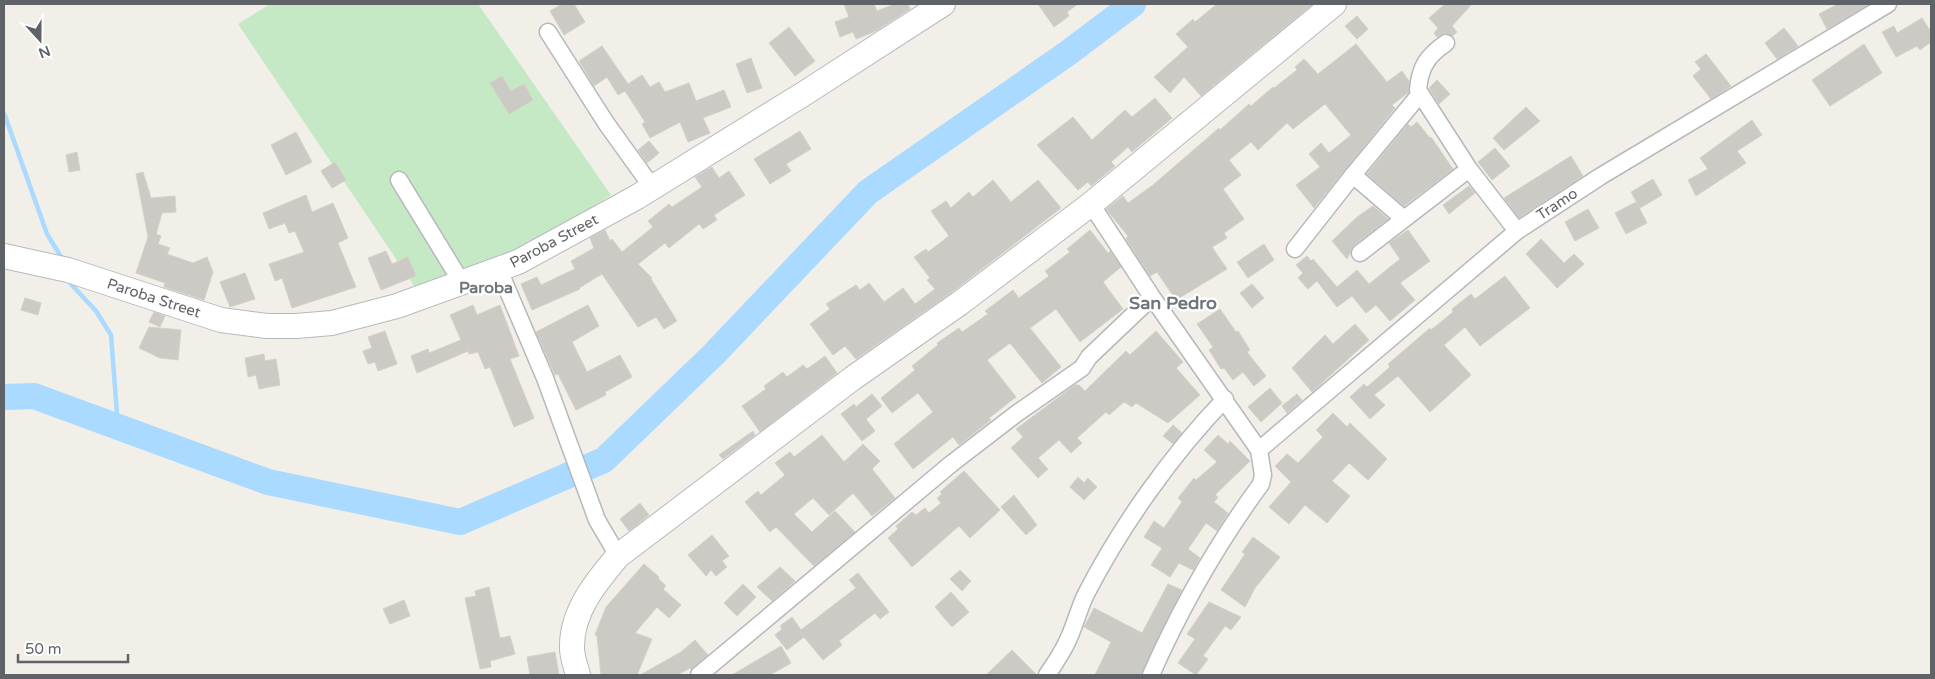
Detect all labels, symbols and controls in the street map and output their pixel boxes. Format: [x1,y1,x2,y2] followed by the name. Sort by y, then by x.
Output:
[15,15,65,65] north arrow
[36,42,53,62] text: N
[1533,184,1581,224] street label: Tramo
[507,210,601,272] street label: Paroba Street
[105,274,203,322] street label: Paroba Street
[459,278,513,298] district label: Paroba
[1129,292,1217,314] district label: San Pedro
[18,632,128,664] scale bar
[25,640,62,658] text: 50 m

